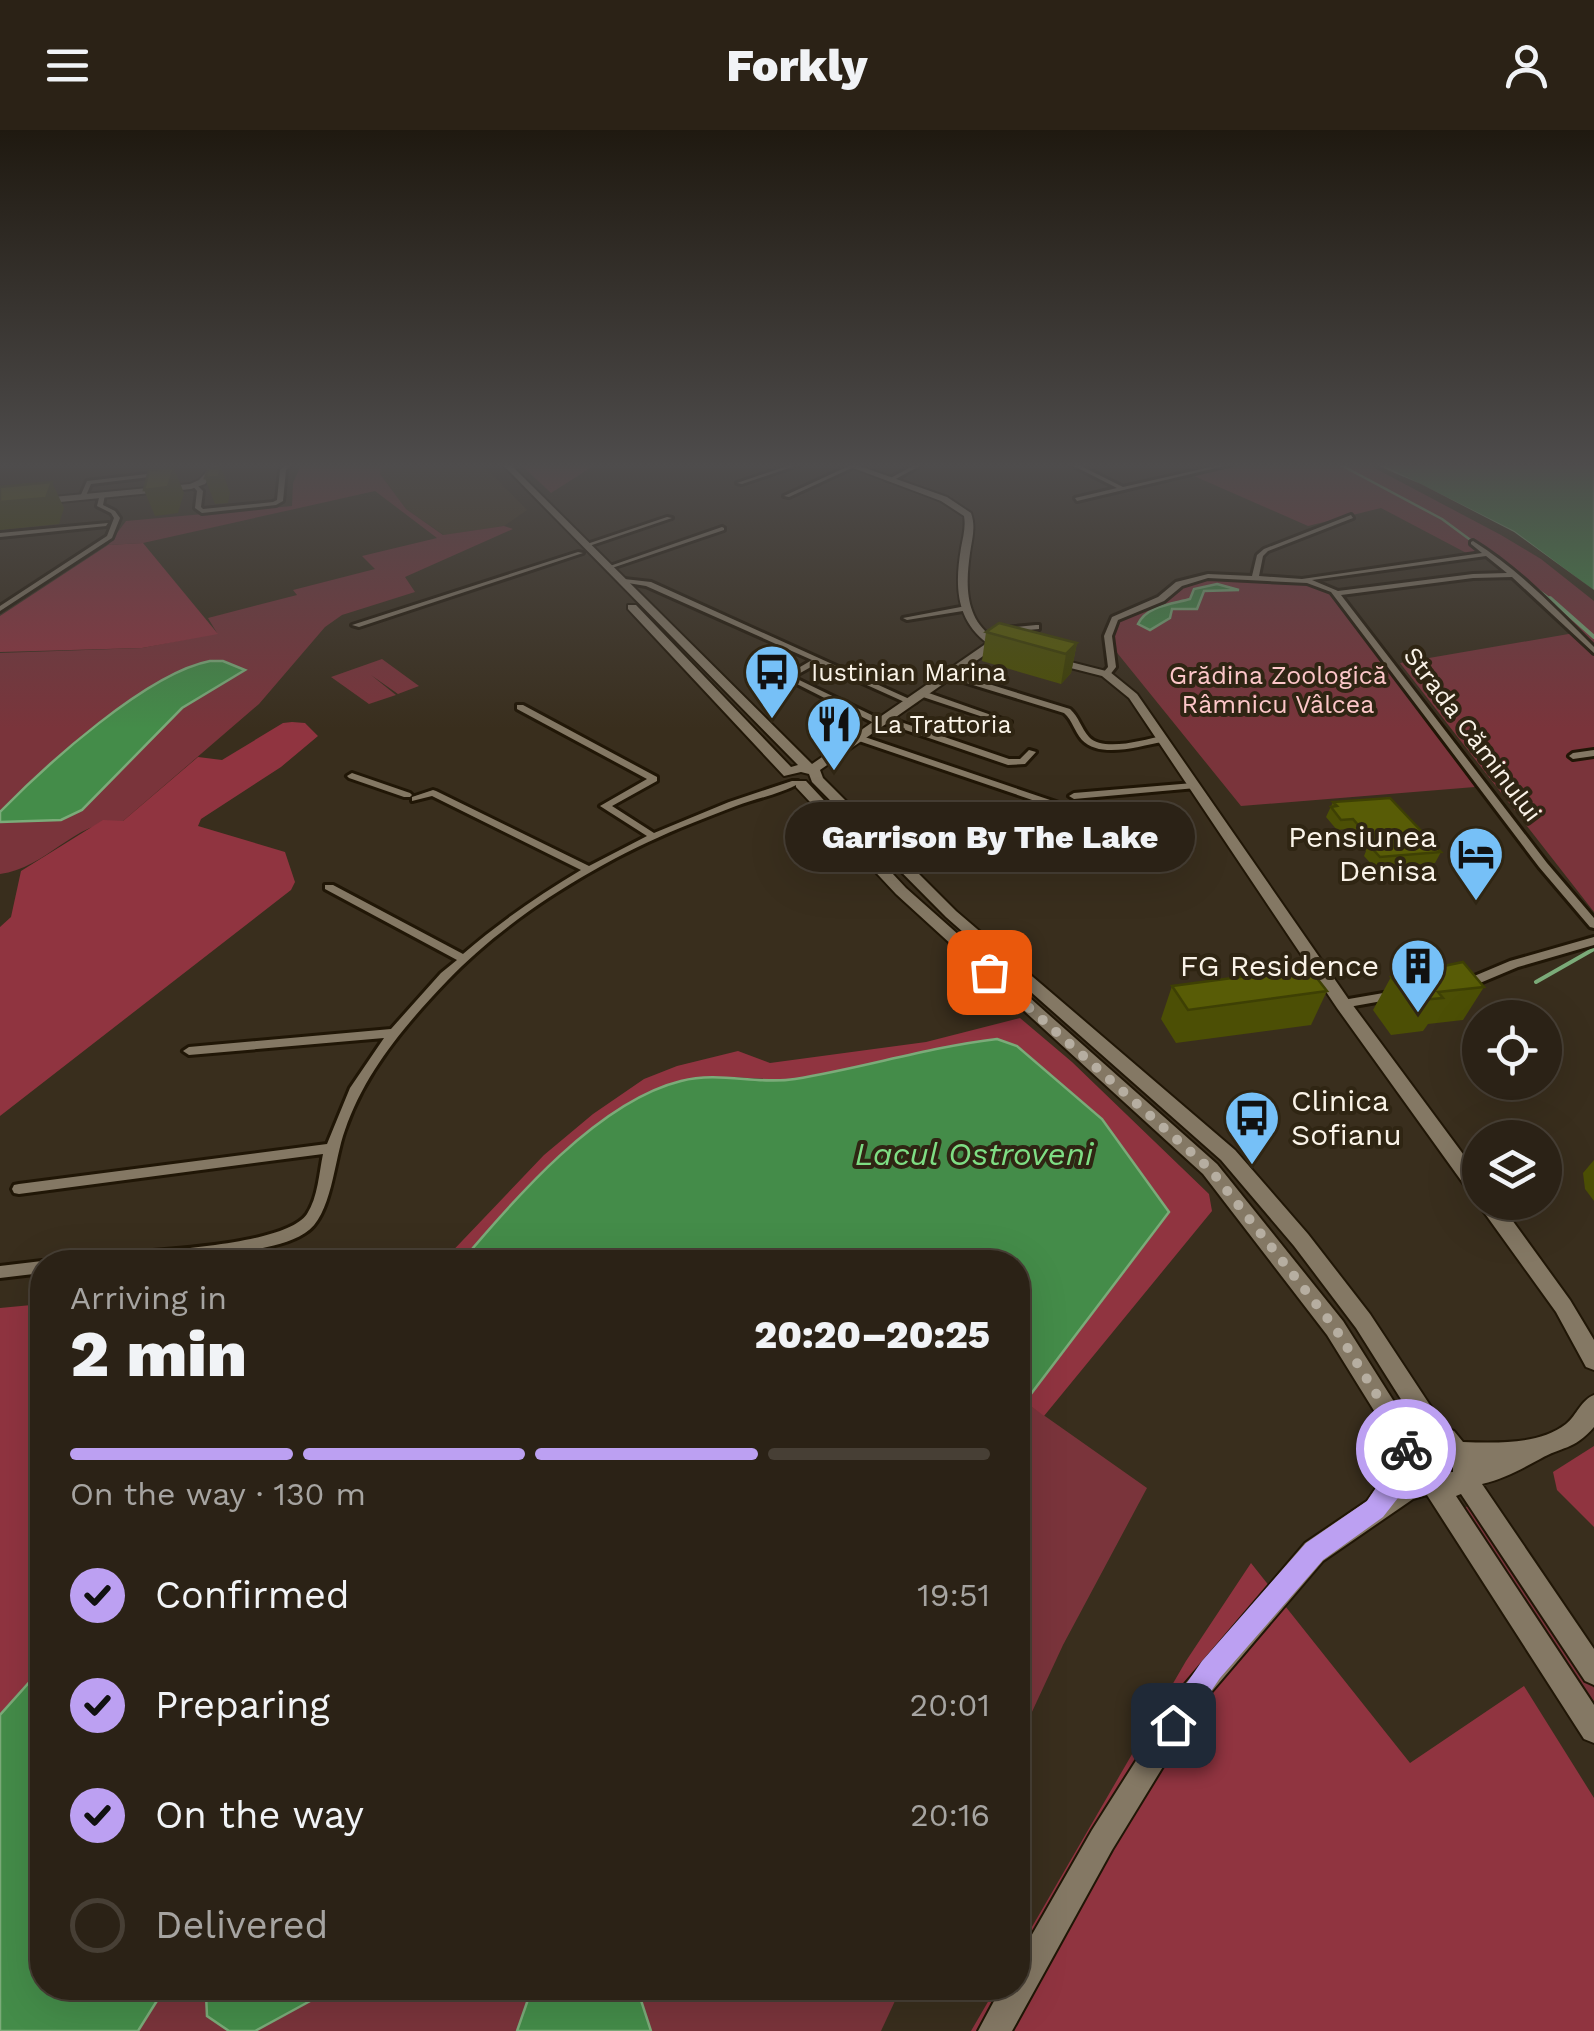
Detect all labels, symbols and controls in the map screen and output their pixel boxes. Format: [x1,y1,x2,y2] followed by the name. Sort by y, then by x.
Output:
[40,38,95,93] icon: menu
[1499,38,1554,93] icon: person
[726,39,868,92] text: Forkly
[1398,641,1548,827] street label: Strada Căminului
[742,642,802,721] bus stop icon: Iustinian Marina
[811,658,1006,687] place label: Iustinian Marina
[1169,661,1387,719] park label: Grădina Zoologică Râmnicu Vâlcea
[804,694,864,773] restaurant icon: La Trattoria
[873,710,1012,739] place label: La Trattoria
[784,802,1194,872] callout: Garrison By The Lake
[822,818,1158,856] text: Garrison By The Lake
[1288,819,1437,888] place label: Pensiunea Denisa
[1446,824,1506,903] hotel icon: Pensiunea Denisa
[947,930,1032,1015] pin
[1388,936,1448,1015] building icon: FG Residence
[962,945,1017,1000] icon: bag
[1180,948,1379,983] place label: FG Residence
[1462,1000,1562,1220] map controls
[1462,1000,1562,1100] button: locate
[1291,1083,1402,1152] place label: Clinica Sofianu
[1222,1088,1282,1167] bus stop icon: Clinica Sofianu
[1462,1120,1562,1220] button: layers
[855,1135,1094,1173] water label: Lacul Ostroveni
[70,1279,227,1317] text: Arriving in
[754,1313,990,1357] text: 20:20–20:25
[70,1316,247,1392] text: 2 min
[1356,1399,1456,1499] courier
[1379,1422,1434,1477] icon: bike
[70,1475,366,1513] text: On the way · 130 m
[70,1568,125,1623] icon: check
[155,1573,350,1617] text: Confirmed
[917,1576,990,1614] text: 19:51
[70,1678,125,1733] icon: check
[155,1683,330,1727] text: Preparing
[1131,1683,1216,1768] pin
[910,1686,990,1724] text: 20:01
[1146,1698,1201,1753] icon: home
[70,1788,125,1843] icon: check
[155,1793,364,1837] text: On the way
[910,1796,990,1834] text: 20:16
[155,1903,328,1947] text: Delivered

